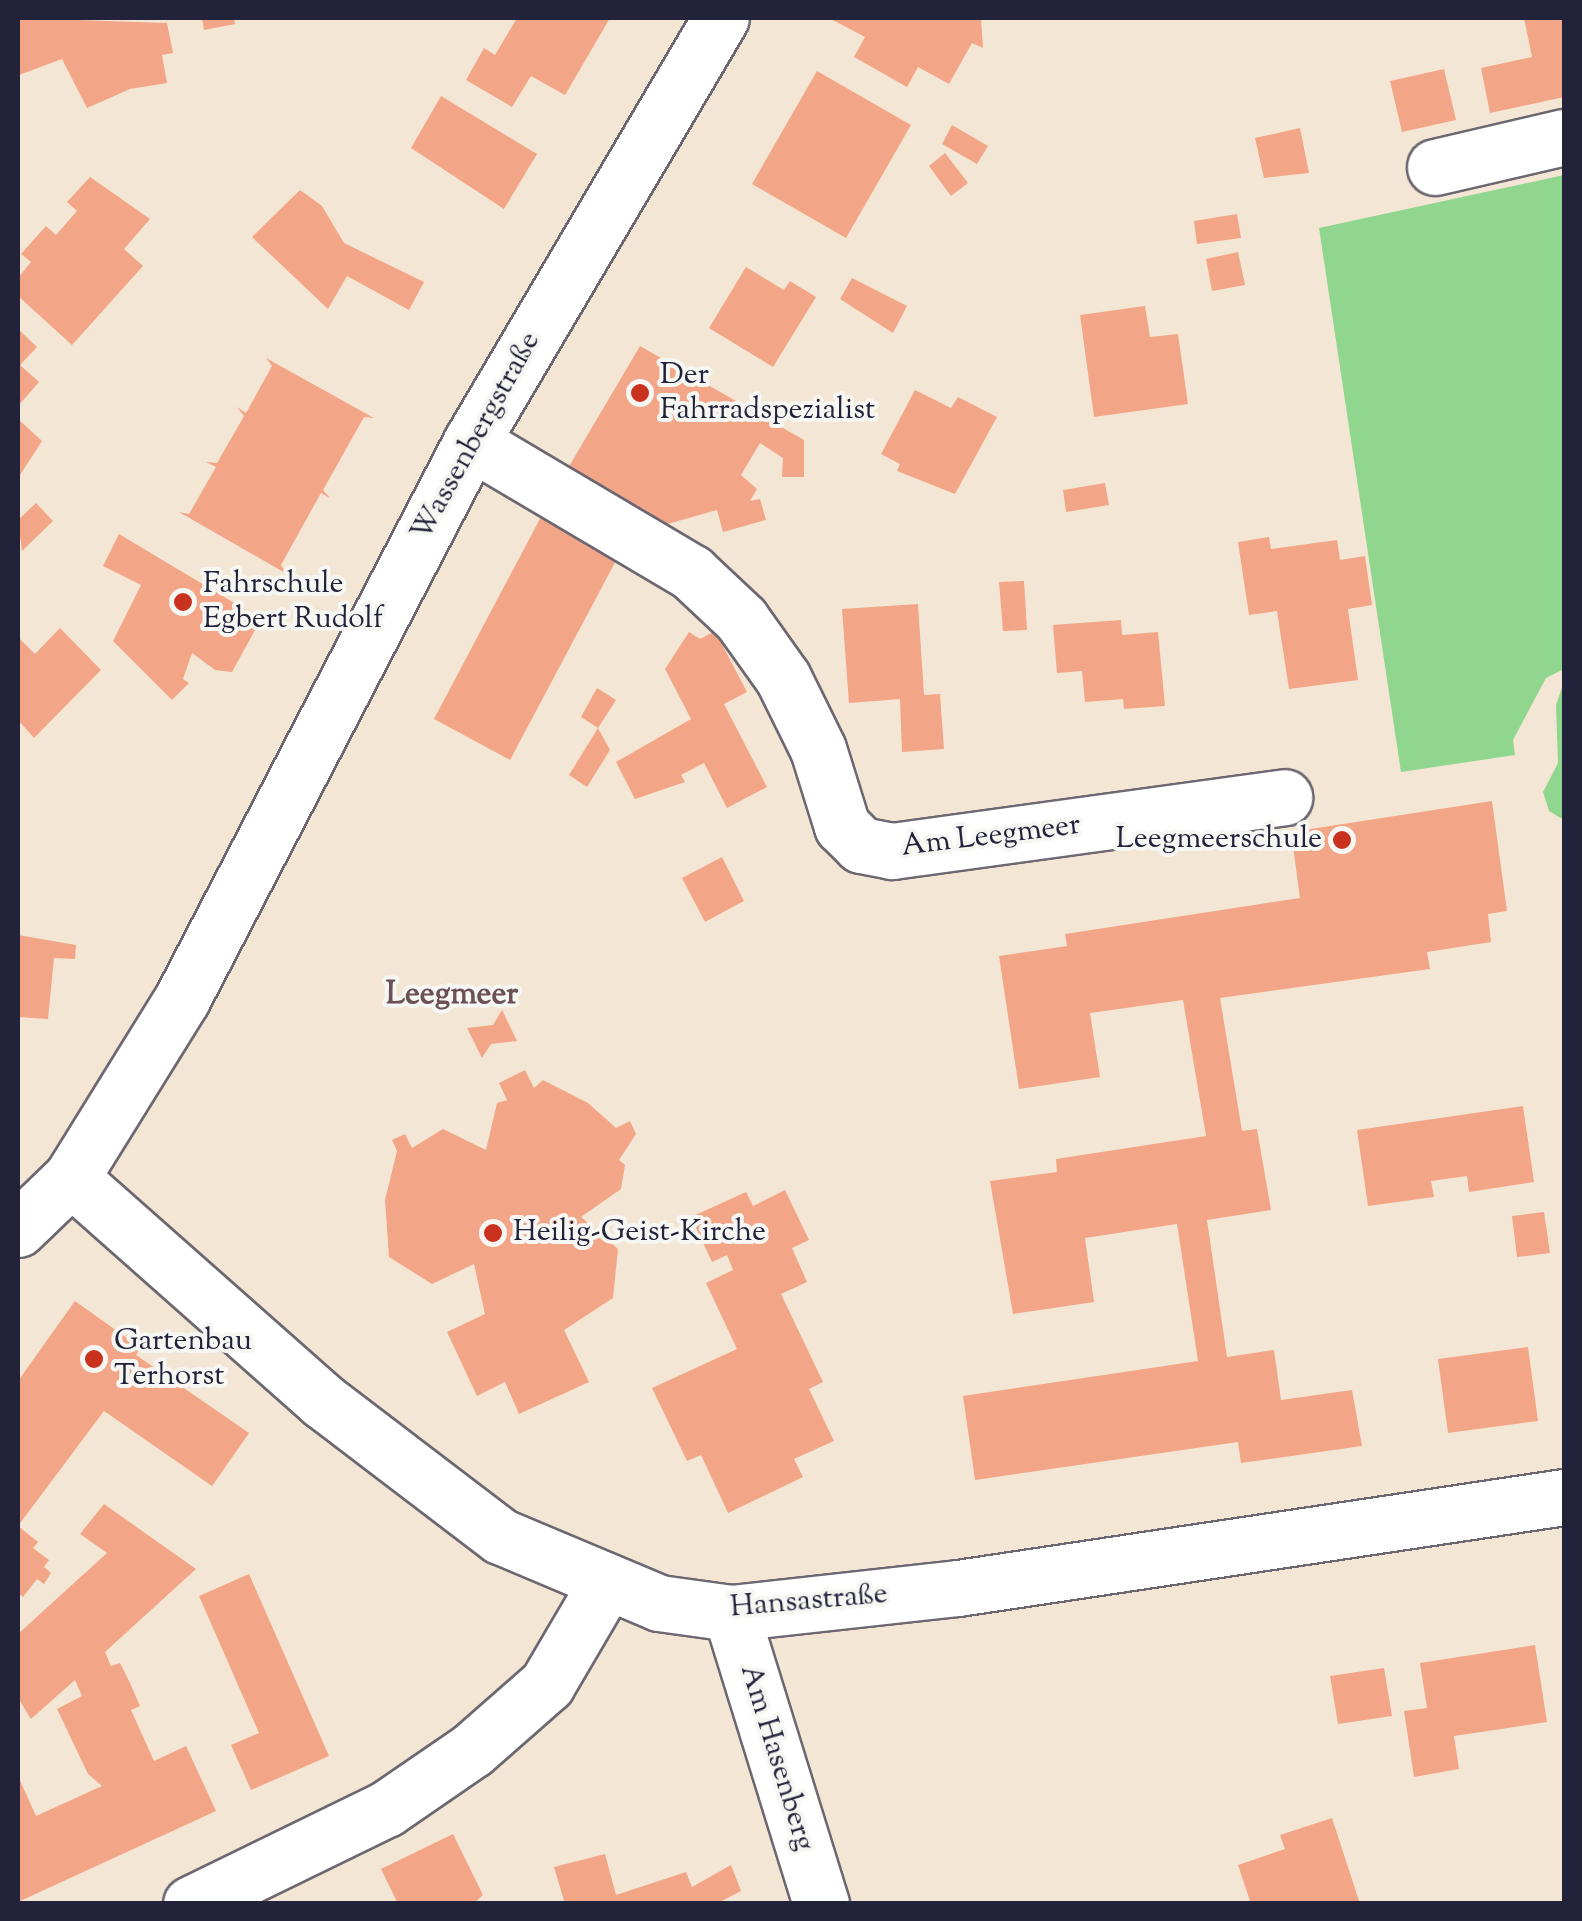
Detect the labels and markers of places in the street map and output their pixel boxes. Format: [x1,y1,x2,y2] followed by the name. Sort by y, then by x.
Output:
[660,358,875,428] place label: Der Fahrradspezialist
[629,382,651,404] marker: Der Fahrradspezialist
[203,567,383,638] place label: Fahrschule Egbert Rudolf
[172,591,194,613] marker: Fahrschule Egbert Rudolf
[1116,822,1322,858] place label: Leegmeerschule
[1331,829,1353,851] marker: Leegmeerschule
[513,1215,766,1251] place label: Heilig-Geist-Kirche
[482,1222,504,1244] marker: Heilig-Geist-Kirche
[114,1324,252,1394] place label: Gartenbau Terhorst
[83,1348,105,1370] marker: Gartenbau Terhorst

